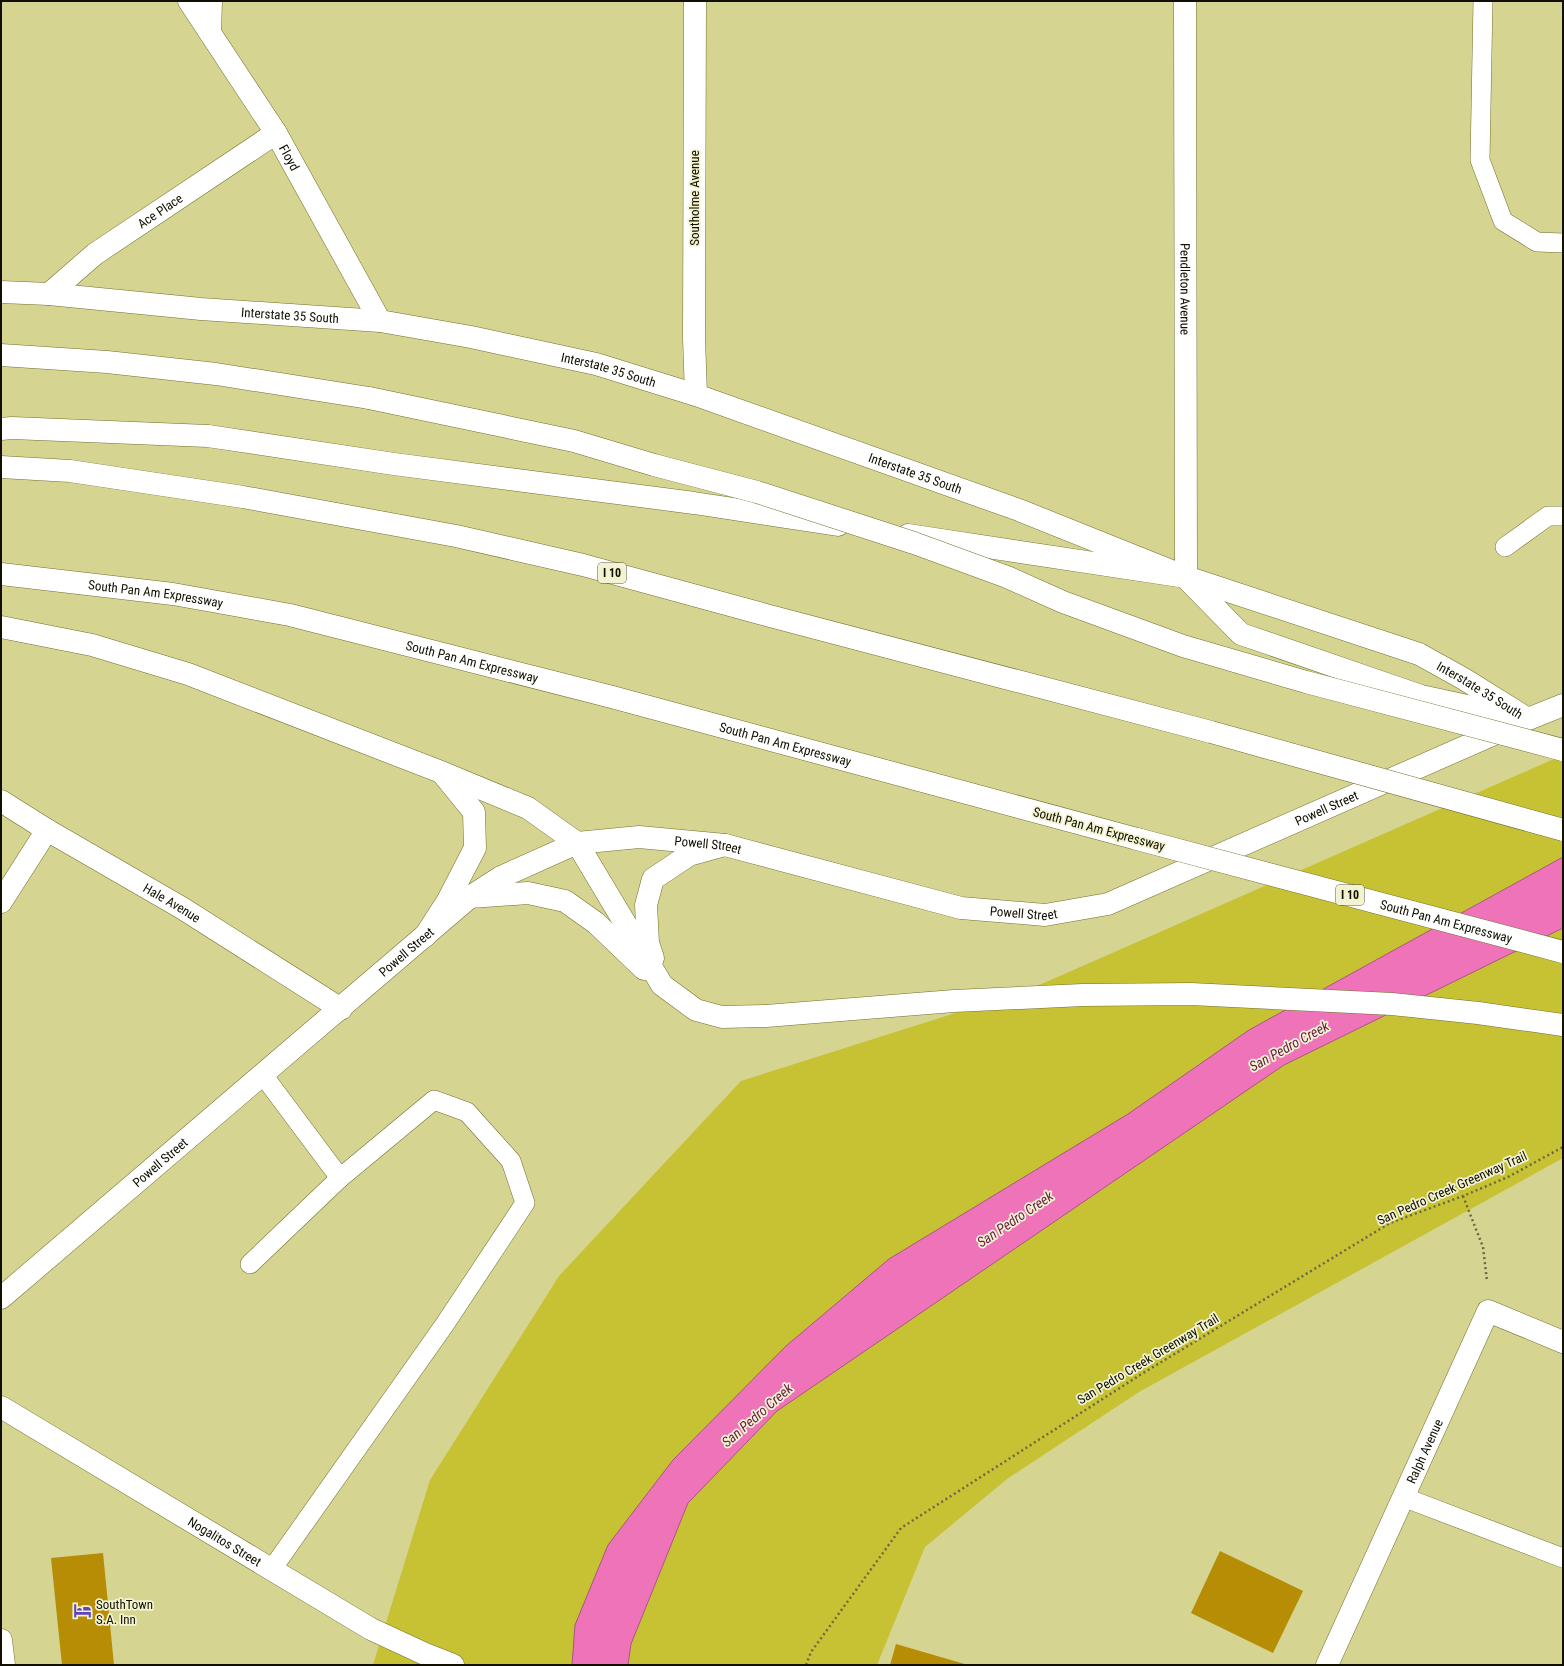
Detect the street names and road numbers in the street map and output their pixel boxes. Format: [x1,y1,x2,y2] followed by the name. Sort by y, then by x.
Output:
[276,142,303,173] street label: Floyd
[687,150,702,246] street label: Southolme Avenue
[134,190,185,231] street label: Ace Place
[1178,243,1193,335] street label: Pendleton Avenue
[241,304,339,326] street label: Interstate 35 South
[560,349,658,390] street label: Interstate 35 South
[867,450,964,497] street label: Interstate 35 South
[598,563,626,583] road number: I 10
[88,577,225,610] street label: South Pan Am Expressway
[404,637,541,686] street label: South Pan Am Expressway
[1434,658,1526,721] street label: Interstate 35 South
[718,719,854,769] street label: South Pan Am Expressway
[1292,787,1360,828] street label: Powell Street
[1031,804,1167,854] street label: South Pan Am Expressway
[674,833,743,857] street label: Powell Street
[141,880,203,925] street label: Hale Avenue
[1336,885,1364,905] road number: I 10
[1379,896,1515,946] street label: South Pan Am Expressway
[989,903,1059,923] street label: Powell Street
[376,924,437,979] street label: Powell Street
[129,1134,191,1190] street label: Powell Street
[1375,1148,1529,1228] street label: San Pedro Creek Greenway Trail
[1075,1311,1221,1407] street label: San Pedro Creek Greenway Trail
[1403,1416,1445,1486] street label: Ralph Avenue
[185,1514,264,1569] street label: Nogalitos Street

